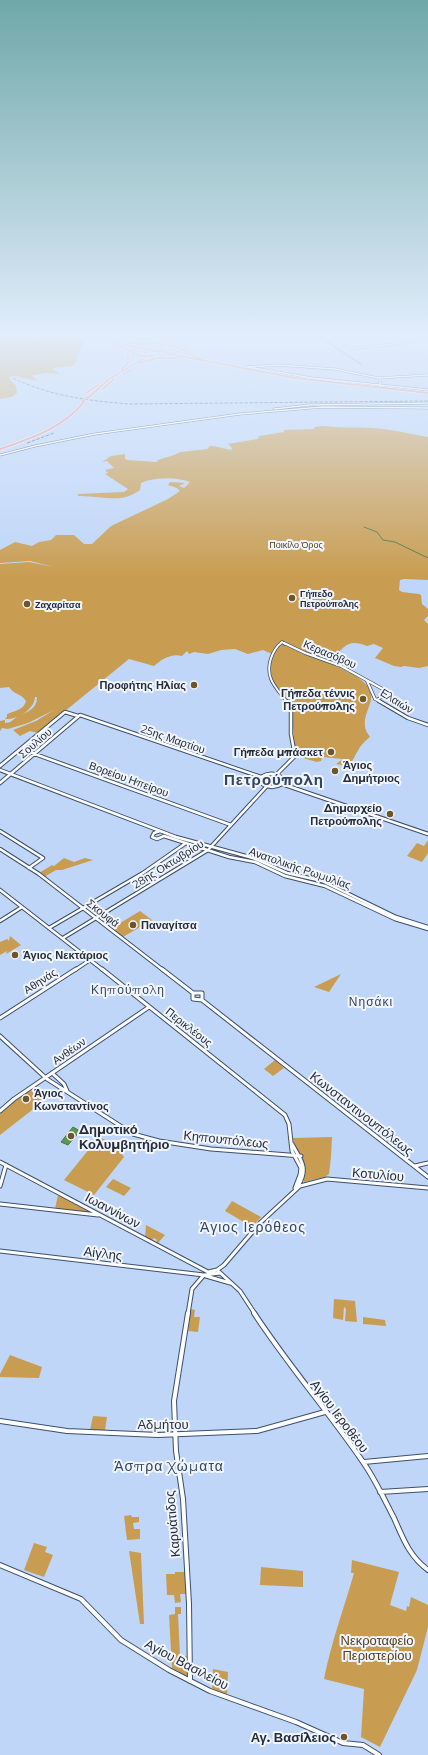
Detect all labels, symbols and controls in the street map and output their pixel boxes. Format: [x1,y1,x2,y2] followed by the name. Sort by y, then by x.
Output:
[269,539,323,550] park label: Ποικίλο Όρος
[300,588,359,609] place label: Γήπεδο Πετρούπολης
[287,593,297,603] marker: Γήπεδο Πετρούπολης
[22,599,32,609] marker: Ζαχαρίτσα
[35,599,81,610] place label: Ζαχαρίτσα
[301,637,359,671] street label: Κερασόβου
[99,678,186,692] place label: Προφήτης Ηλίας
[189,680,199,690] marker: Προφήτης Ηλίας
[378,685,416,717] street label: Ελαιών
[281,686,355,713] place label: Γήπεδα τέννις Πετρούπολης
[358,694,368,704] marker: Γήπεδα τέννις Πετρούπολης
[139,721,207,757] street label: 25ης Μαρτίου
[16,725,54,761] street label: Σουλίου
[234,745,323,759] place label: Γήπεδα μπάσκετ
[326,747,336,757] marker: Γήπεδα μπάσκετ
[87,758,171,800] street label: Βορείου Ηπείρου
[342,758,400,785] place label: Άγιος Δημήτριος
[330,766,340,776] marker: Άγιος Δημήτριος
[224,770,324,789] district label: Πετρούπολη
[310,801,382,828] place label: Δημαρχείο Πετρούπολης
[385,809,395,819] marker: Δημαρχείο Πετρούπολης
[130,836,206,892] street label: 28ης Οκτωβρίου
[247,844,353,892] street label: Ανατολικής Ρωμυλίας
[84,896,123,931] street label: Σκουφά
[141,918,197,932] place label: Παναγίτσα
[128,920,138,930] marker: Παναγίτσα
[23,948,109,962] place label: Άγιος Νεκτάριος
[10,950,20,960] marker: Άγιος Νεκτάριος
[21,965,59,997] street label: Αθηνάς
[91,982,165,997] district label: Κηπούπολη
[349,994,393,1009] district label: Νησάκι
[163,1004,215,1050] street label: Περικλέους
[50,1034,89,1068] street label: Ανθέων
[307,1068,417,1158] street label: Κωνσταντινουπόλεως
[34,1086,109,1113] place label: Άγιος Κωνσταντίνος
[21,1094,31,1104] marker: Άγιος Κωνσταντίνος
[78,1121,170,1152] place label: Δημοτικό Κολυμβητήριο
[183,1127,269,1151] street label: Κηπουπόλεως
[66,1131,76,1141] marker: Δημοτικό Κολυμβητήριο
[351,1164,405,1184] street label: Κοτυλίου
[83,1189,143,1231] street label: Ιωαννίνων
[200,1218,306,1236] district label: Άγιος Ιερόθεος
[83,1243,123,1263] street label: Αίγλης
[307,1376,373,1456] street label: Αγίου Ιεροθέου
[137,1416,189,1432] street label: Αδμήτου
[114,1457,224,1475] district label: Άσπρα Χώματα
[161,1490,183,1558] street label: Καρυάτιδος
[341,1632,413,1663] park label: Νεκροταφείο Περιστερίου
[142,1635,232,1693] street label: Αγίου Βασιλείου
[251,1729,336,1745] place label: Αγ. Βασίλειος
[339,1732,349,1742] marker: Αγ. Βασίλειος

